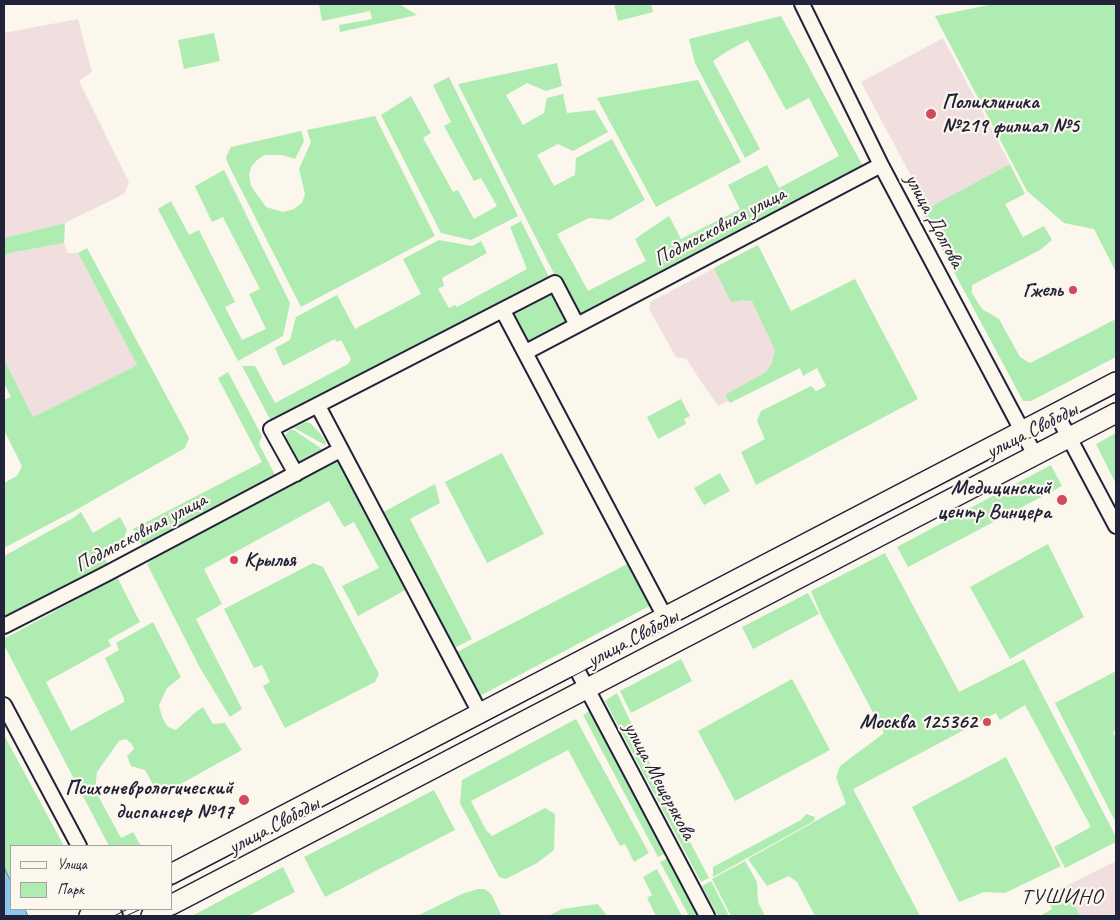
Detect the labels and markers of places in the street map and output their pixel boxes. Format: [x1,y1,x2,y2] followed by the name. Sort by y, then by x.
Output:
[942,89,1079,139] place label: Поликлиника №219 филиал №5
[924,107,938,121] marker: Поликлиника №219 филиал №5
[1023,277,1063,303] place label: Гжель
[1067,284,1079,296] marker: Гжель
[938,475,1051,525] place label: Медицинский центр Винцера
[1055,493,1069,507] marker: Медицинский центр Винцера
[244,547,296,573] place label: Крылья
[228,554,240,566] marker: Крылья
[860,709,977,735] place label: Москва 125362
[981,716,993,728] marker: Москва 125362
[65,775,233,825] place label: Психоневрологический диспансер №17
[237,793,251,807] marker: Психоневрологический диспансер №17

